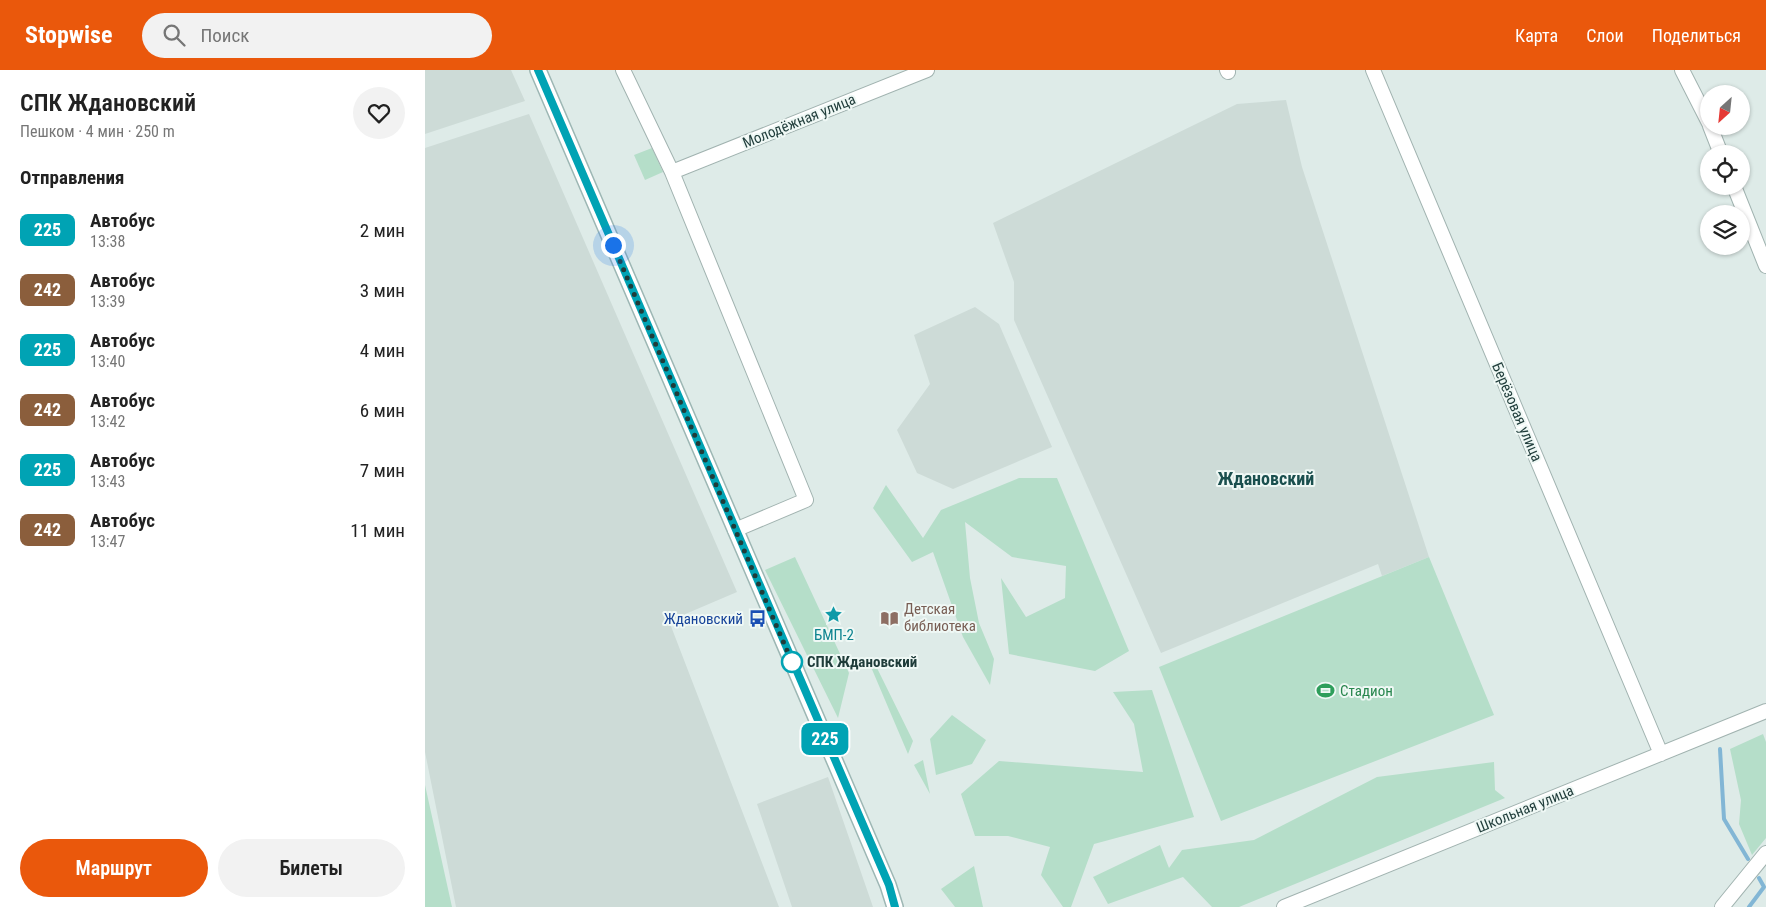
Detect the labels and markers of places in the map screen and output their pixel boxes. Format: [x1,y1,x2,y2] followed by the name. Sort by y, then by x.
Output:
[904,600,976,635] place label: Детская библиотека
[824,604,844,624] place icon: БМП-2
[880,608,900,628] library icon: Детская библиотека
[747,609,767,629] bus stop icon: Ждановский
[664,610,743,628] place label: Ждановский
[814,626,854,644] place label: БМП-2
[781,651,803,673] marker: СПК Ждановский
[807,653,917,671] place label: СПК Ждановский
[1316,681,1336,701] sports icon: Стадион
[1340,682,1393,700] place label: Стадион

